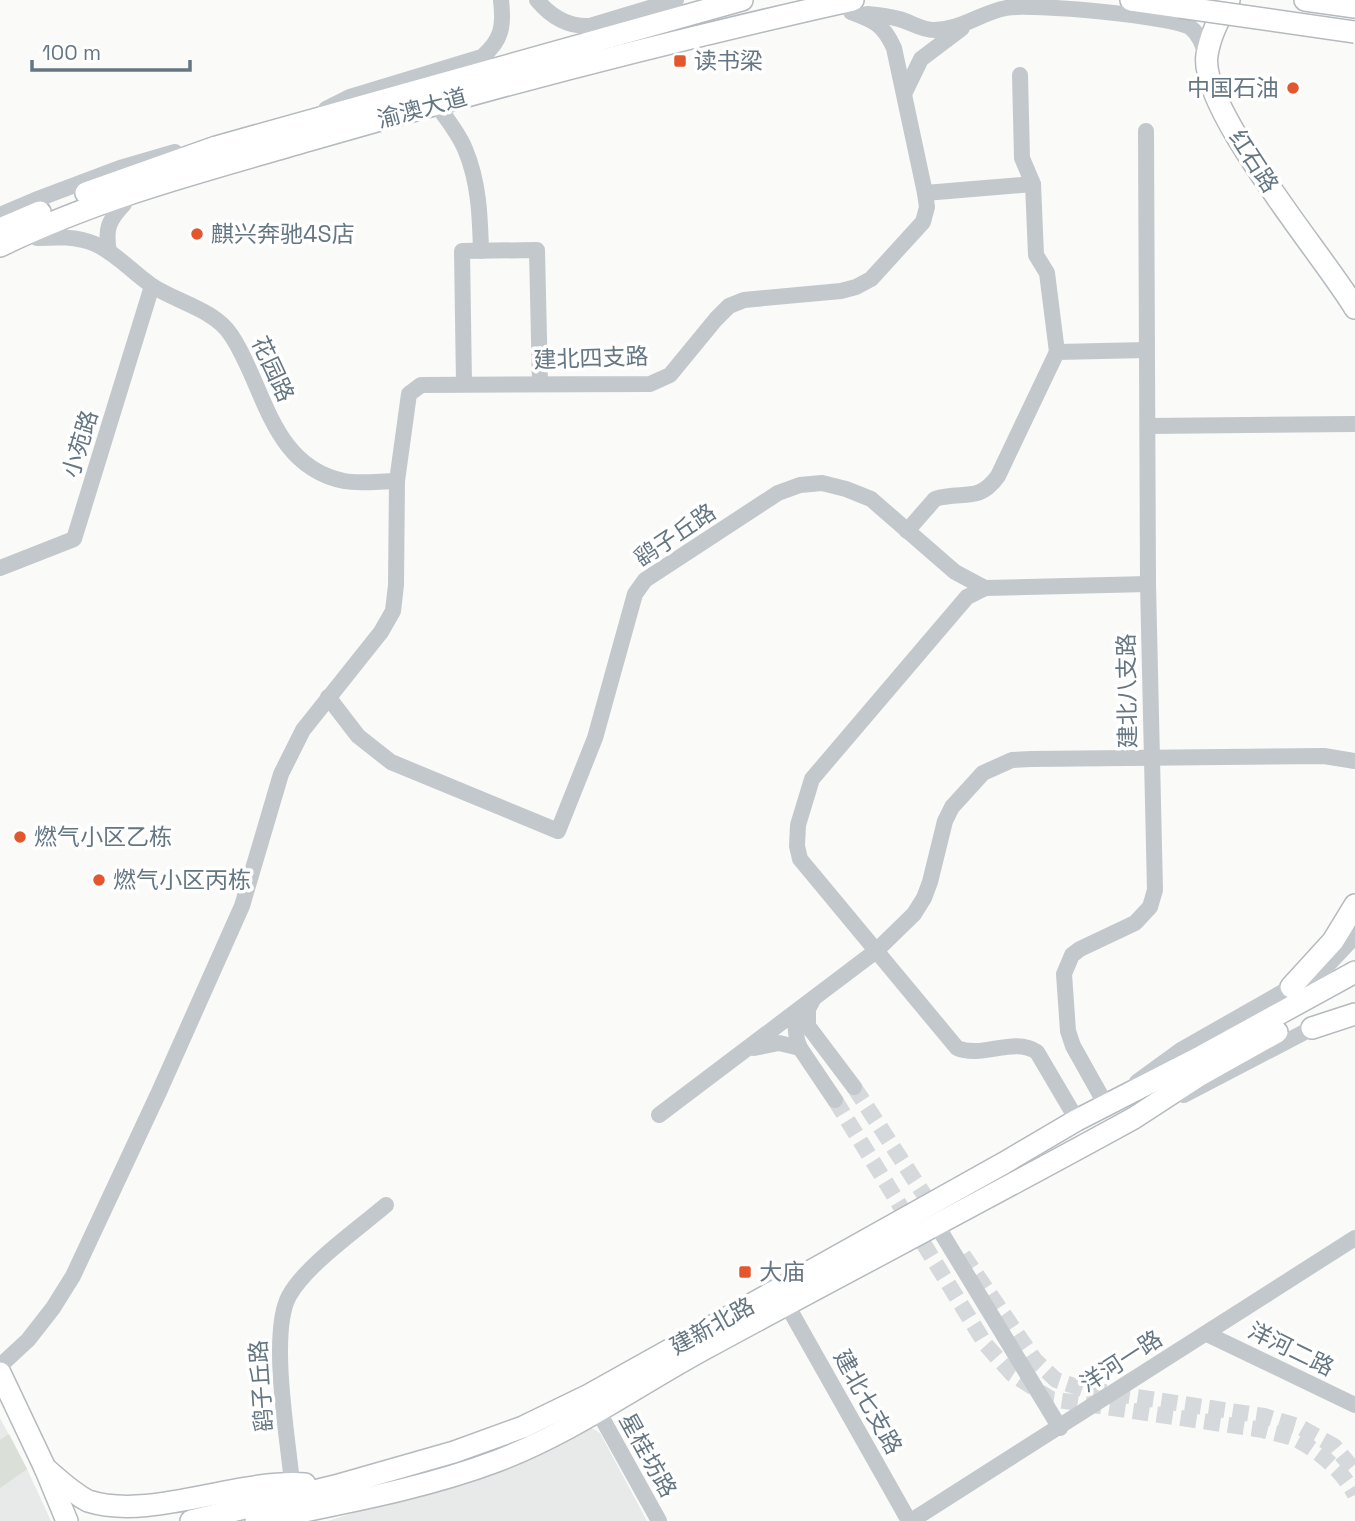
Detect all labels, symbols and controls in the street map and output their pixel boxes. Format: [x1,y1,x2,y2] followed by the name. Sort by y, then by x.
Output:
[32,28,189,72] scale bar
[42,39,101,66] text: 100 m
[694,46,763,76] place label: 读书梁
[672,53,688,69] marker: 读书梁
[1187,73,1279,103] place label: 中国石油
[1285,80,1301,96] marker: 中国石油
[374,82,470,134] street label: 渝澳大道
[1223,124,1285,198] street label: 红石路
[211,219,354,249] place label: 麒兴奔驰4S店
[189,226,205,242] marker: 麒兴奔驰4S店
[245,331,301,407] street label: 花园路
[533,341,649,375] street label: 建北四支路
[56,407,104,481] street label: 小苑路
[628,497,722,573] street label: 鹞子丘路
[1111,633,1143,749] street label: 建北八支路
[34,822,172,852] place label: 燃气小区乙栋
[12,829,28,845] marker: 燃气小区乙栋
[113,865,251,895] place label: 燃气小区丙栋
[91,872,107,888] marker: 燃气小区丙栋
[759,1257,805,1287] place label: 大庙
[737,1264,753,1280] marker: 大庙
[664,1291,760,1361] street label: 建新北路
[1243,1315,1339,1383] street label: 洋河二路
[1074,1323,1168,1399] street label: 洋河一路
[243,1339,279,1433] street label: 鹞子丘路
[827,1344,909,1460] street label: 建北七支路
[613,1407,683,1503] street label: 星桂坊路

